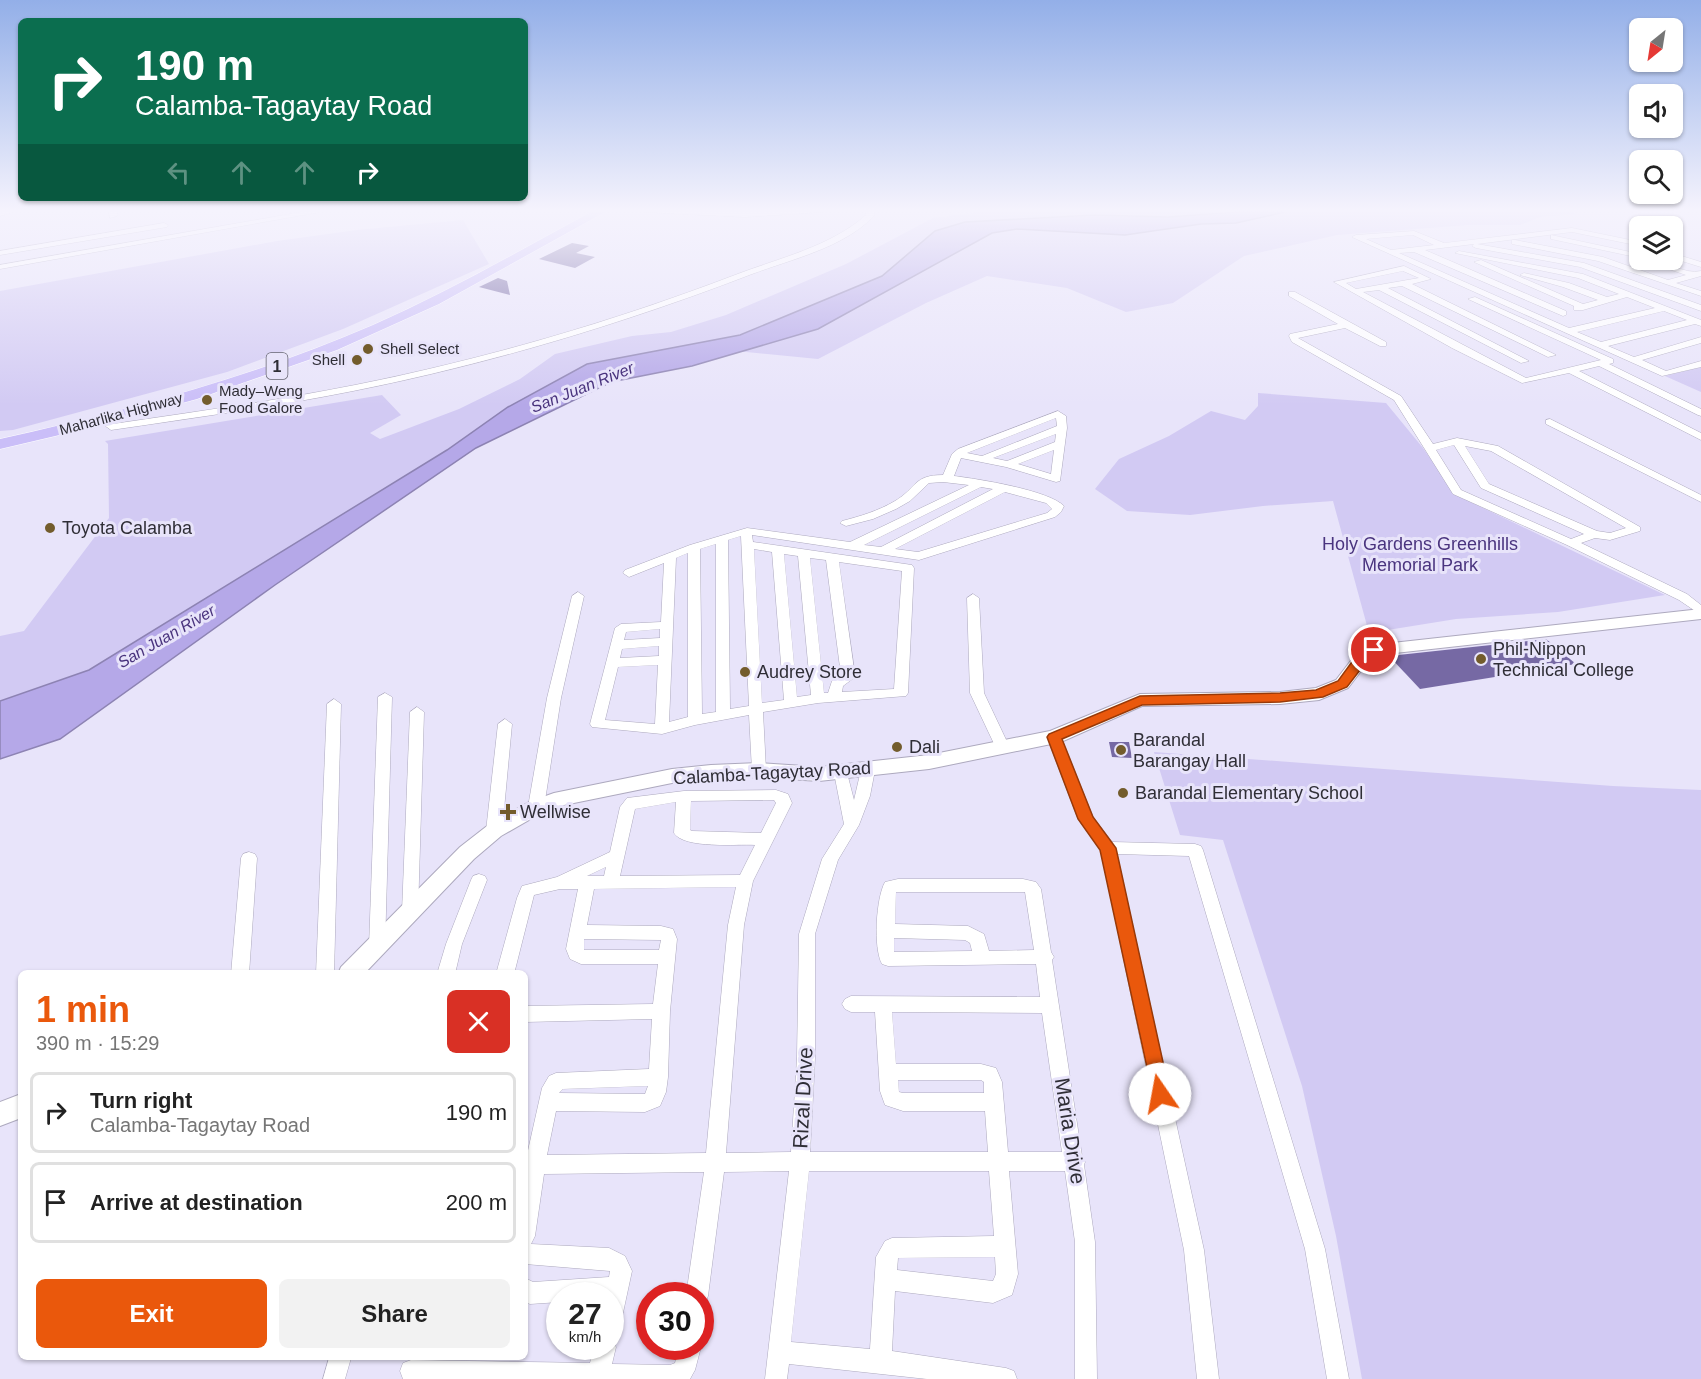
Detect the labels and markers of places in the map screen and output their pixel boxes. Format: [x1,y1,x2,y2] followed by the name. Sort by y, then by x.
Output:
[380,340,460,357] place label: Shell Select
[361,342,375,356] marker: Shell Select
[312,351,345,368] place label: Shell
[350,353,364,367] marker: Shell
[219,382,303,416] place label: Mady–Weng Food Galore
[200,393,214,407] marker: Mady–Weng Food Galore
[62,518,193,538] place label: Toyota Calamba
[43,521,57,535] marker: Toyota Calamba
[1348,624,1399,675] pin
[1493,639,1634,680] place label: Phil-Nippon Technical College
[1474,652,1488,666] marker: Phil-Nippon Technical College
[757,662,862,682] place label: Audrey Store
[738,665,752,679] marker: Audrey Store
[1133,730,1246,771] place label: Barandal Barangay Hall
[909,737,940,757] place label: Dali
[890,740,904,754] marker: Dali
[1114,743,1128,757] marker: Barandal Barangay Hall
[1135,783,1363,803] place label: Barandal Elementary School
[1116,786,1130,800] marker: Barandal Elementary School
[520,802,591,822] place label: Wellwise
[501,805,515,819] marker: Wellwise

